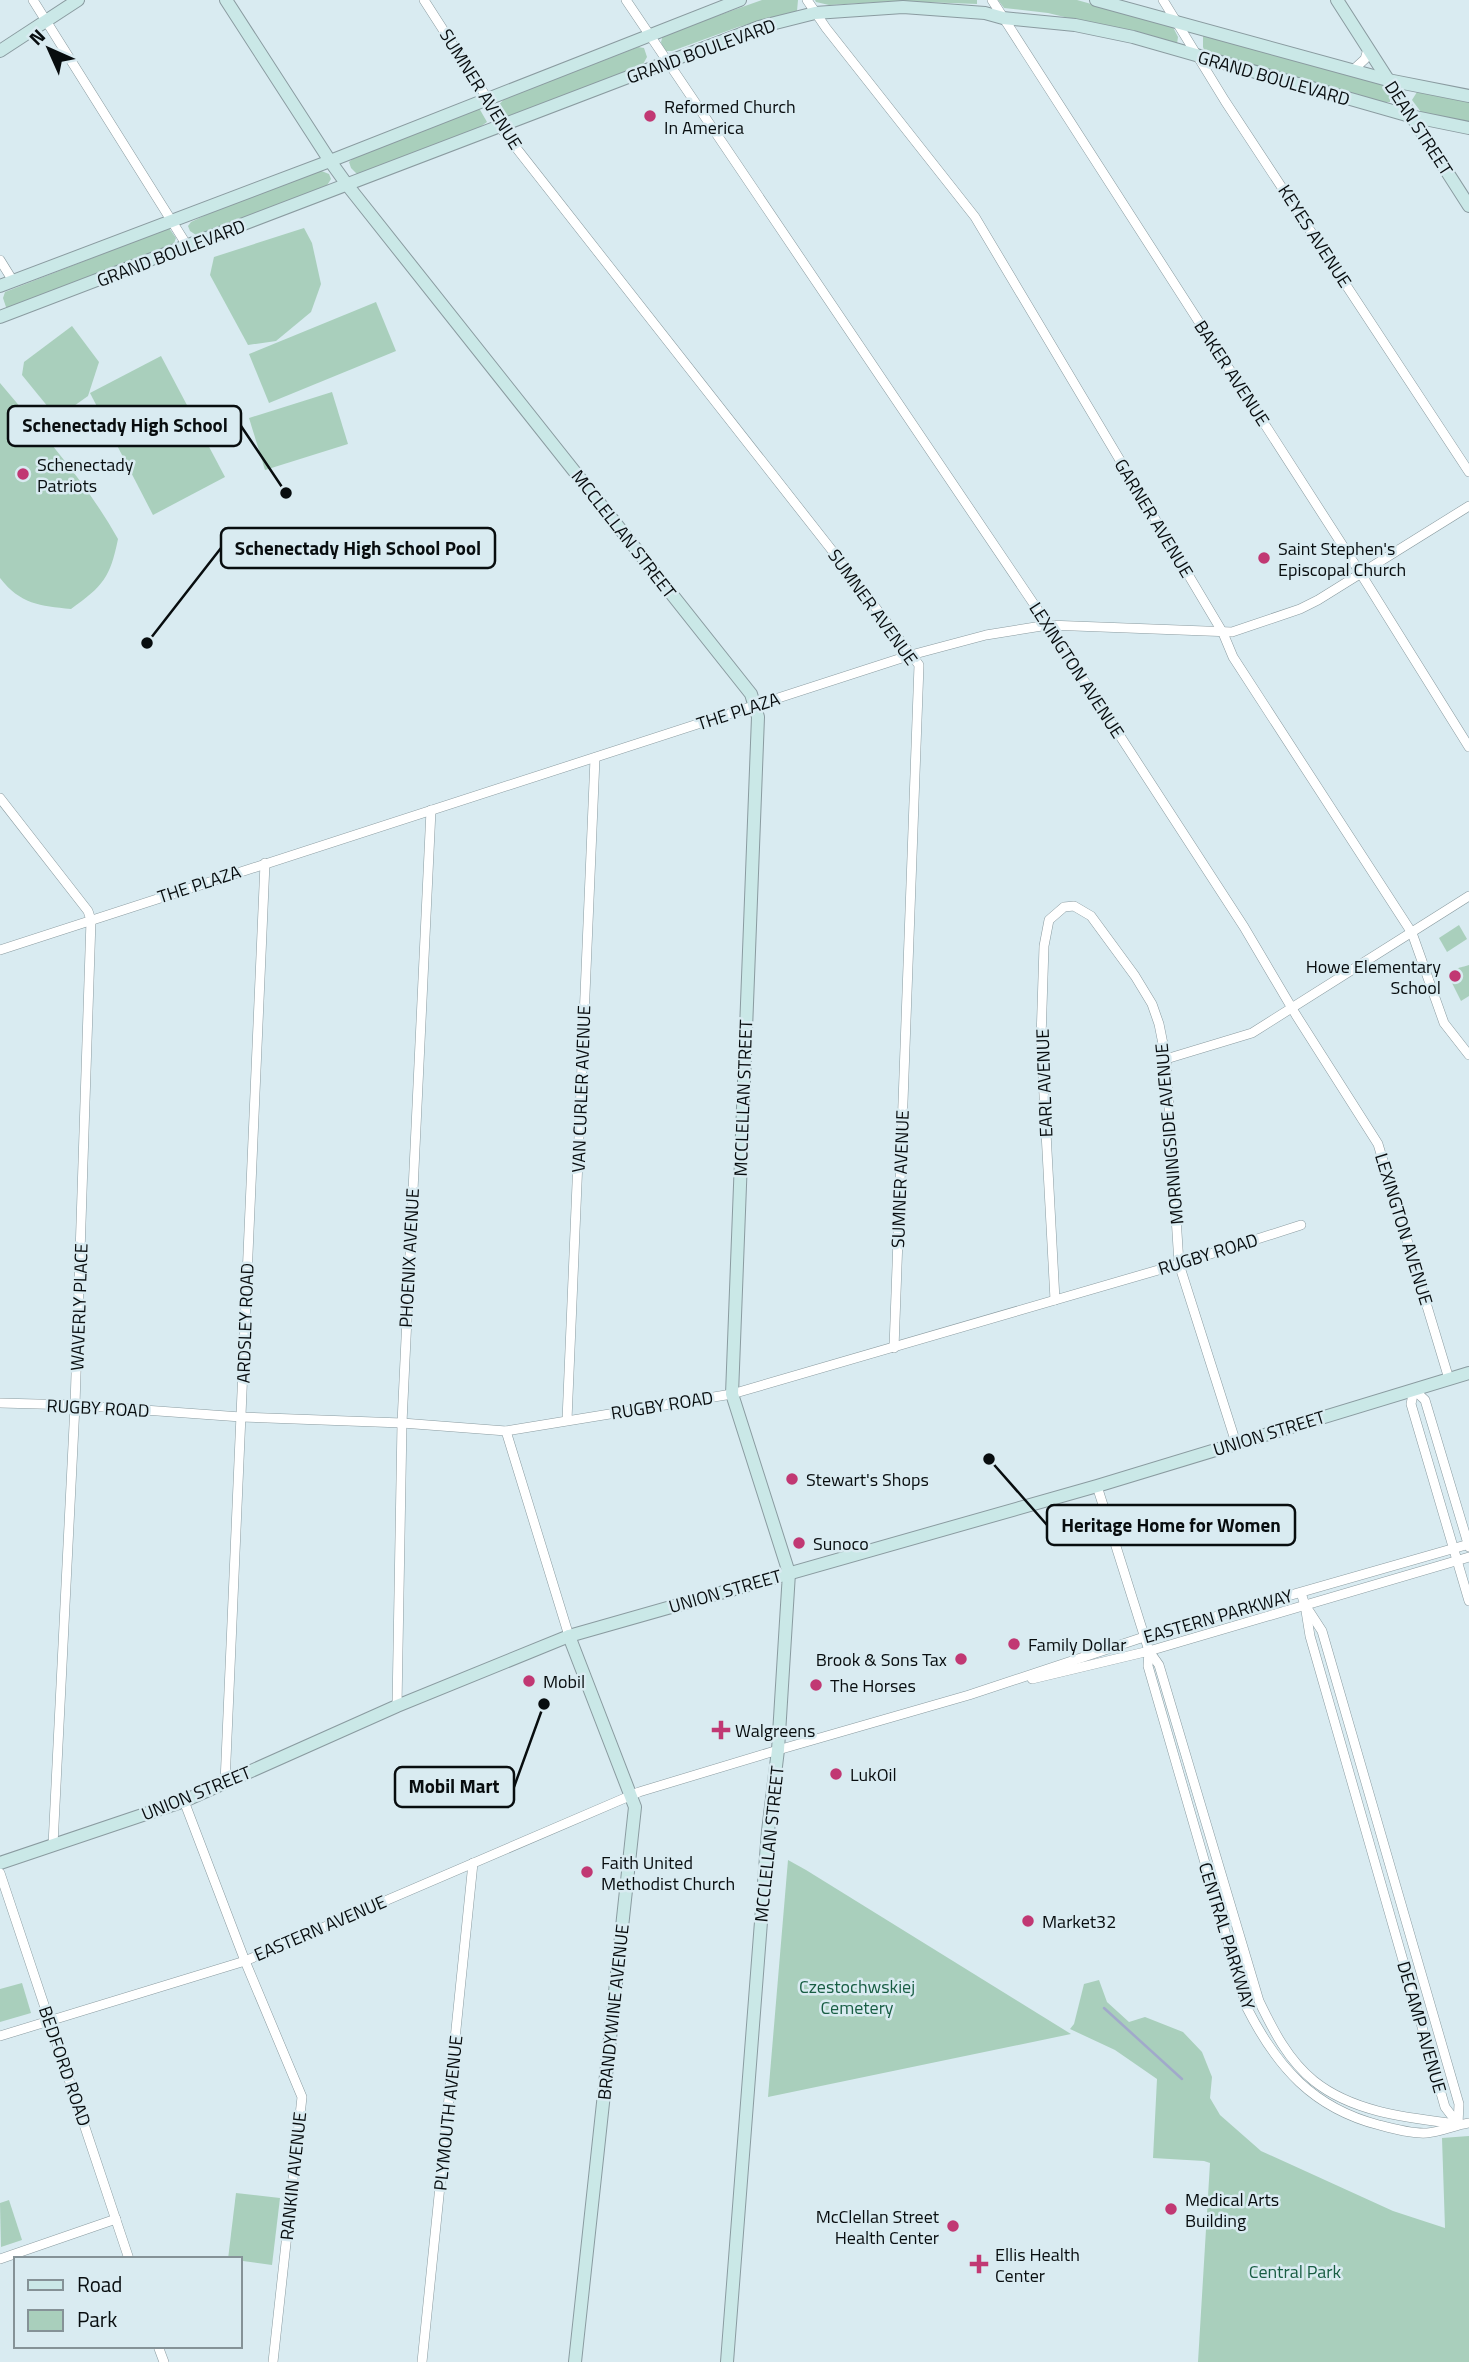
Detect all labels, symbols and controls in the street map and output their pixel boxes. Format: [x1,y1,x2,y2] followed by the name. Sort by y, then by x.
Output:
[623,11,779,91] street label: GRAND BOULEVARD
[14,14,84,84] north arrow
[22,22,52,52] text: N
[433,23,529,155] street label: SUMNER AVENUE
[1195,43,1353,113] street label: GRAND BOULEVARD
[1378,75,1460,181] street label: DEAN STREET
[664,93,796,141] place label: Reformed Church In America
[642,108,658,124] marker: Reformed Church In America
[1272,179,1358,293] street label: KEYES AVENUE
[93,212,249,294] street label: GRAND BOULEVARD
[1188,315,1276,431] street label: BAKER AVENUE
[8,406,241,446] callout: Schenectady High School
[22,410,228,439] text: Schenectady High School
[37,451,134,499] place label: Schenectady Patriots
[1108,453,1200,583] street label: GARNER AVENUE
[565,464,683,605] street label: MCCLELLAN STREET
[15,466,31,482] marker: Schenectady Patriots
[221,528,495,568] callout: Schenectady High School Pool
[235,533,481,562] text: Schenectady High School Pool
[1278,535,1406,583] place label: Saint Stephen's Episcopal Church
[822,543,925,671] street label: SUMNER AVENUE
[1256,550,1272,566] marker: Saint Stephen's Episcopal Church
[1023,596,1131,744] street label: LEXINGTON AVENUE
[693,685,783,737] street label: THE PLAZA
[154,858,244,910] street label: THE PLAZA
[1306,953,1441,1001] place label: Howe Elementary School
[1447,968,1463,984] marker: Howe Elementary School
[565,1005,597,1173] street label: VAN CURLER AVENUE
[727,1019,759,1177] street label: MCCLELLAN STREET
[1029,1028,1059,1138] street label: EARL AVENUE
[1148,1042,1190,1226] street label: MORNINGSIDE AVENUE
[884,1110,916,1248] street label: SUMNER AVENUE
[1368,1150,1440,1308] street label: LEXINGTON AVENUE
[392,1188,426,1328] street label: PHOENIX AVENUE
[1155,1226,1261,1282] street label: RUGBY ROAD
[63,1243,95,1371] street label: WAVERLY PLACE
[229,1262,261,1384] street label: ARDSLEY ROAD
[609,1384,715,1426] street label: RUGBY ROAD
[46,1392,150,1424] street label: RUGBY ROAD
[1210,1403,1329,1463] street label: UNION STREET
[806,1466,929,1493] place label: Stewart's Shops
[784,1471,800,1487] marker: Stewart's Shops
[1047,1505,1295,1545] callout: Heritage Home for Women
[1061,1510,1281,1539] text: Heritage Home for Women
[813,1530,869,1557] place label: Sunoco
[791,1535,807,1551] marker: Sunoco
[666,1562,785,1620] street label: UNION STREET
[1140,1582,1296,1650] street label: EASTERN PARKWAY
[1028,1631,1126,1658] place label: Family Dollar
[1006,1636,1022,1652] marker: Family Dollar
[816,1646,947,1673] place label: Brook & Sons Tax
[953,1651,969,1667] marker: Brook & Sons Tax
[543,1668,585,1695] place label: Mobil
[830,1672,916,1699] place label: The Horses
[521,1673,537,1689] marker: Mobil
[808,1677,824,1693] marker: The Horses
[735,1717,815,1744] place label: Walgreens
[713,1722,729,1738] marker: Walgreens
[137,1759,255,1827] street label: UNION STREET
[850,1761,897,1788] place label: LukOil
[747,1764,791,1923] street label: MCCLELLAN STREET
[828,1766,844,1782] marker: LukOil
[395,1767,514,1807] callout: Mobil Mart
[409,1771,500,1800] text: Mobil Mart
[601,1849,735,1897] place label: Faith United Methodist Church
[1192,1859,1262,2013] street label: CENTRAL PARKWAY
[579,1864,595,1880] marker: Faith United Methodist Church
[250,1888,390,1968] street label: EASTERN AVENUE
[1042,1908,1116,1935] place label: Market32
[1020,1913,1036,1929] marker: Market32
[590,1923,636,2101] street label: BRANDYWINE AVENUE
[1390,1958,1454,2096] street label: DECAMP AVENUE
[799,1973,915,2021] park label: Czestochwskiej Cemetery
[32,2002,98,2130] street label: BEDFORD ROAD
[426,2034,470,2192] street label: PLYMOUTH AVENUE
[273,2110,313,2242] street label: RANKIN AVENUE
[1185,2186,1279,2234] place label: Medical Arts Building
[1163,2201,1179,2217] marker: Medical Arts Building
[816,2203,940,2251] place label: McClellan Street Health Center
[945,2218,961,2234] marker: McClellan Street Health Center
[995,2241,1080,2289] place label: Ellis Health Center
[969,2254,989,2274] marker: Ellis Health Center
[14,2257,242,2348] legend
[1249,2258,1342,2285] park label: Central Park
[77,2268,122,2300] text: Road
[77,2303,117,2335] text: Park

